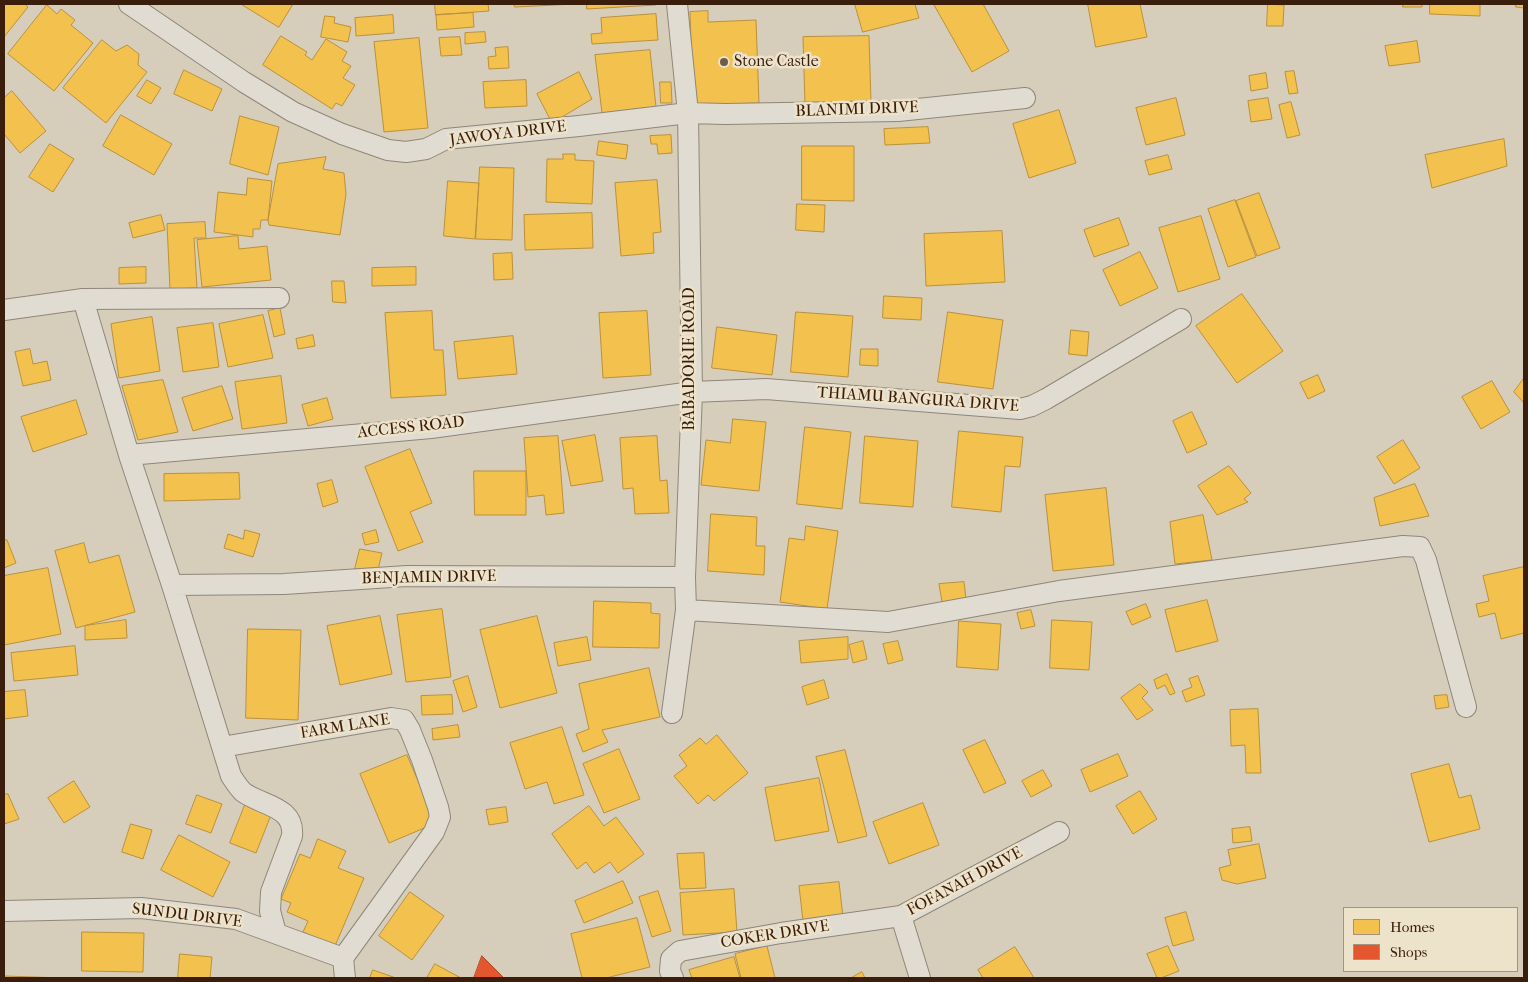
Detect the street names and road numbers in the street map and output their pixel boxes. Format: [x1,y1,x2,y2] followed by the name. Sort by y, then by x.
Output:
[795,98,919,122] street label: BLANIMI DRIVE
[449,117,567,151] street label: JAWOYA DRIVE
[680,287,700,431] street label: BABADORIE ROAD
[816,383,1020,417] street label: THIAMU BANGURA DRIVE
[357,413,465,443] street label: ACCESS ROAD
[361,567,497,589] street label: BENJAMIN DRIVE
[299,710,391,744] street label: FARM LANE
[904,843,1026,921] street label: FOFANAH DRIVE
[131,900,243,932] street label: SUNDU DRIVE
[719,917,831,953] street label: COKER DRIVE

